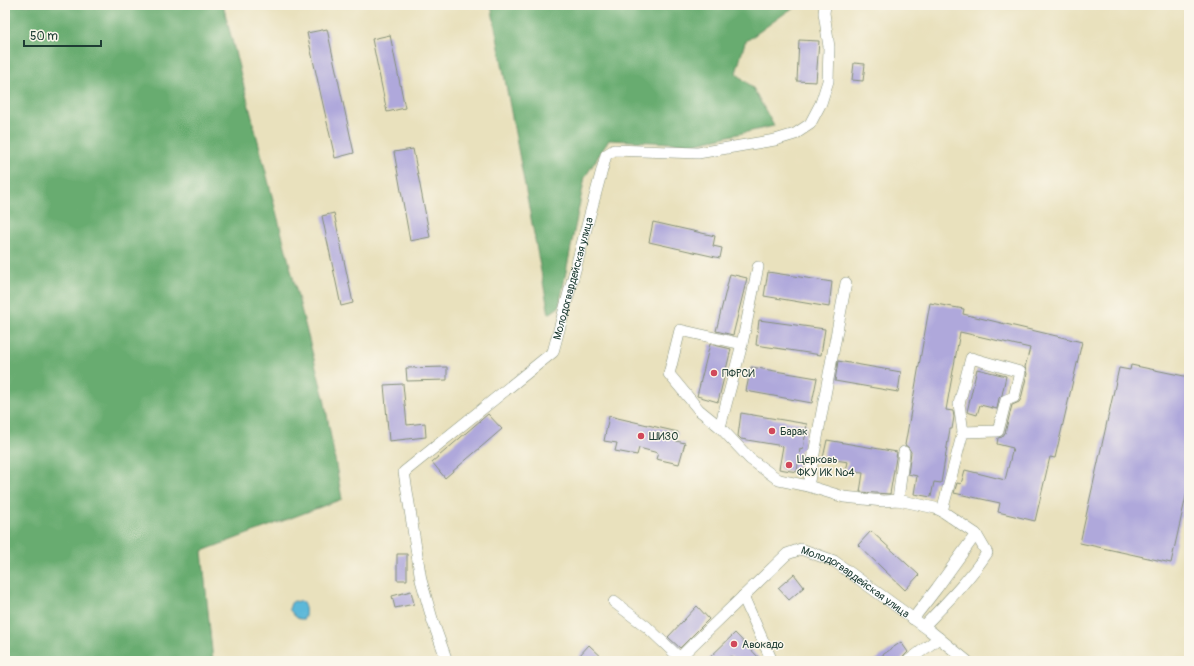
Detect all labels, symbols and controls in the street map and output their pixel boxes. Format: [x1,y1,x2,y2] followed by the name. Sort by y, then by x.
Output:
[24,22,101,48] scale bar
[30,29,58,44] text: 50 m
[550,216,595,341] street label: Молодогвардейская улица
[722,367,755,380] place label: ПФРСИ
[709,368,719,378] marker: ПФРСИ
[780,425,808,438] place label: Барак
[767,426,777,436] marker: Барак
[649,430,678,443] place label: ШИЗО
[636,431,646,441] marker: ШИЗО
[797,453,855,479] place label: Церковь ФКУ ИК №4
[784,460,794,470] marker: Церковь ФКУ ИК №4
[800,543,912,620] street label: Молодогвардейская улица
[742,638,784,651] place label: Авокадо
[729,639,739,649] marker: Авокадо

